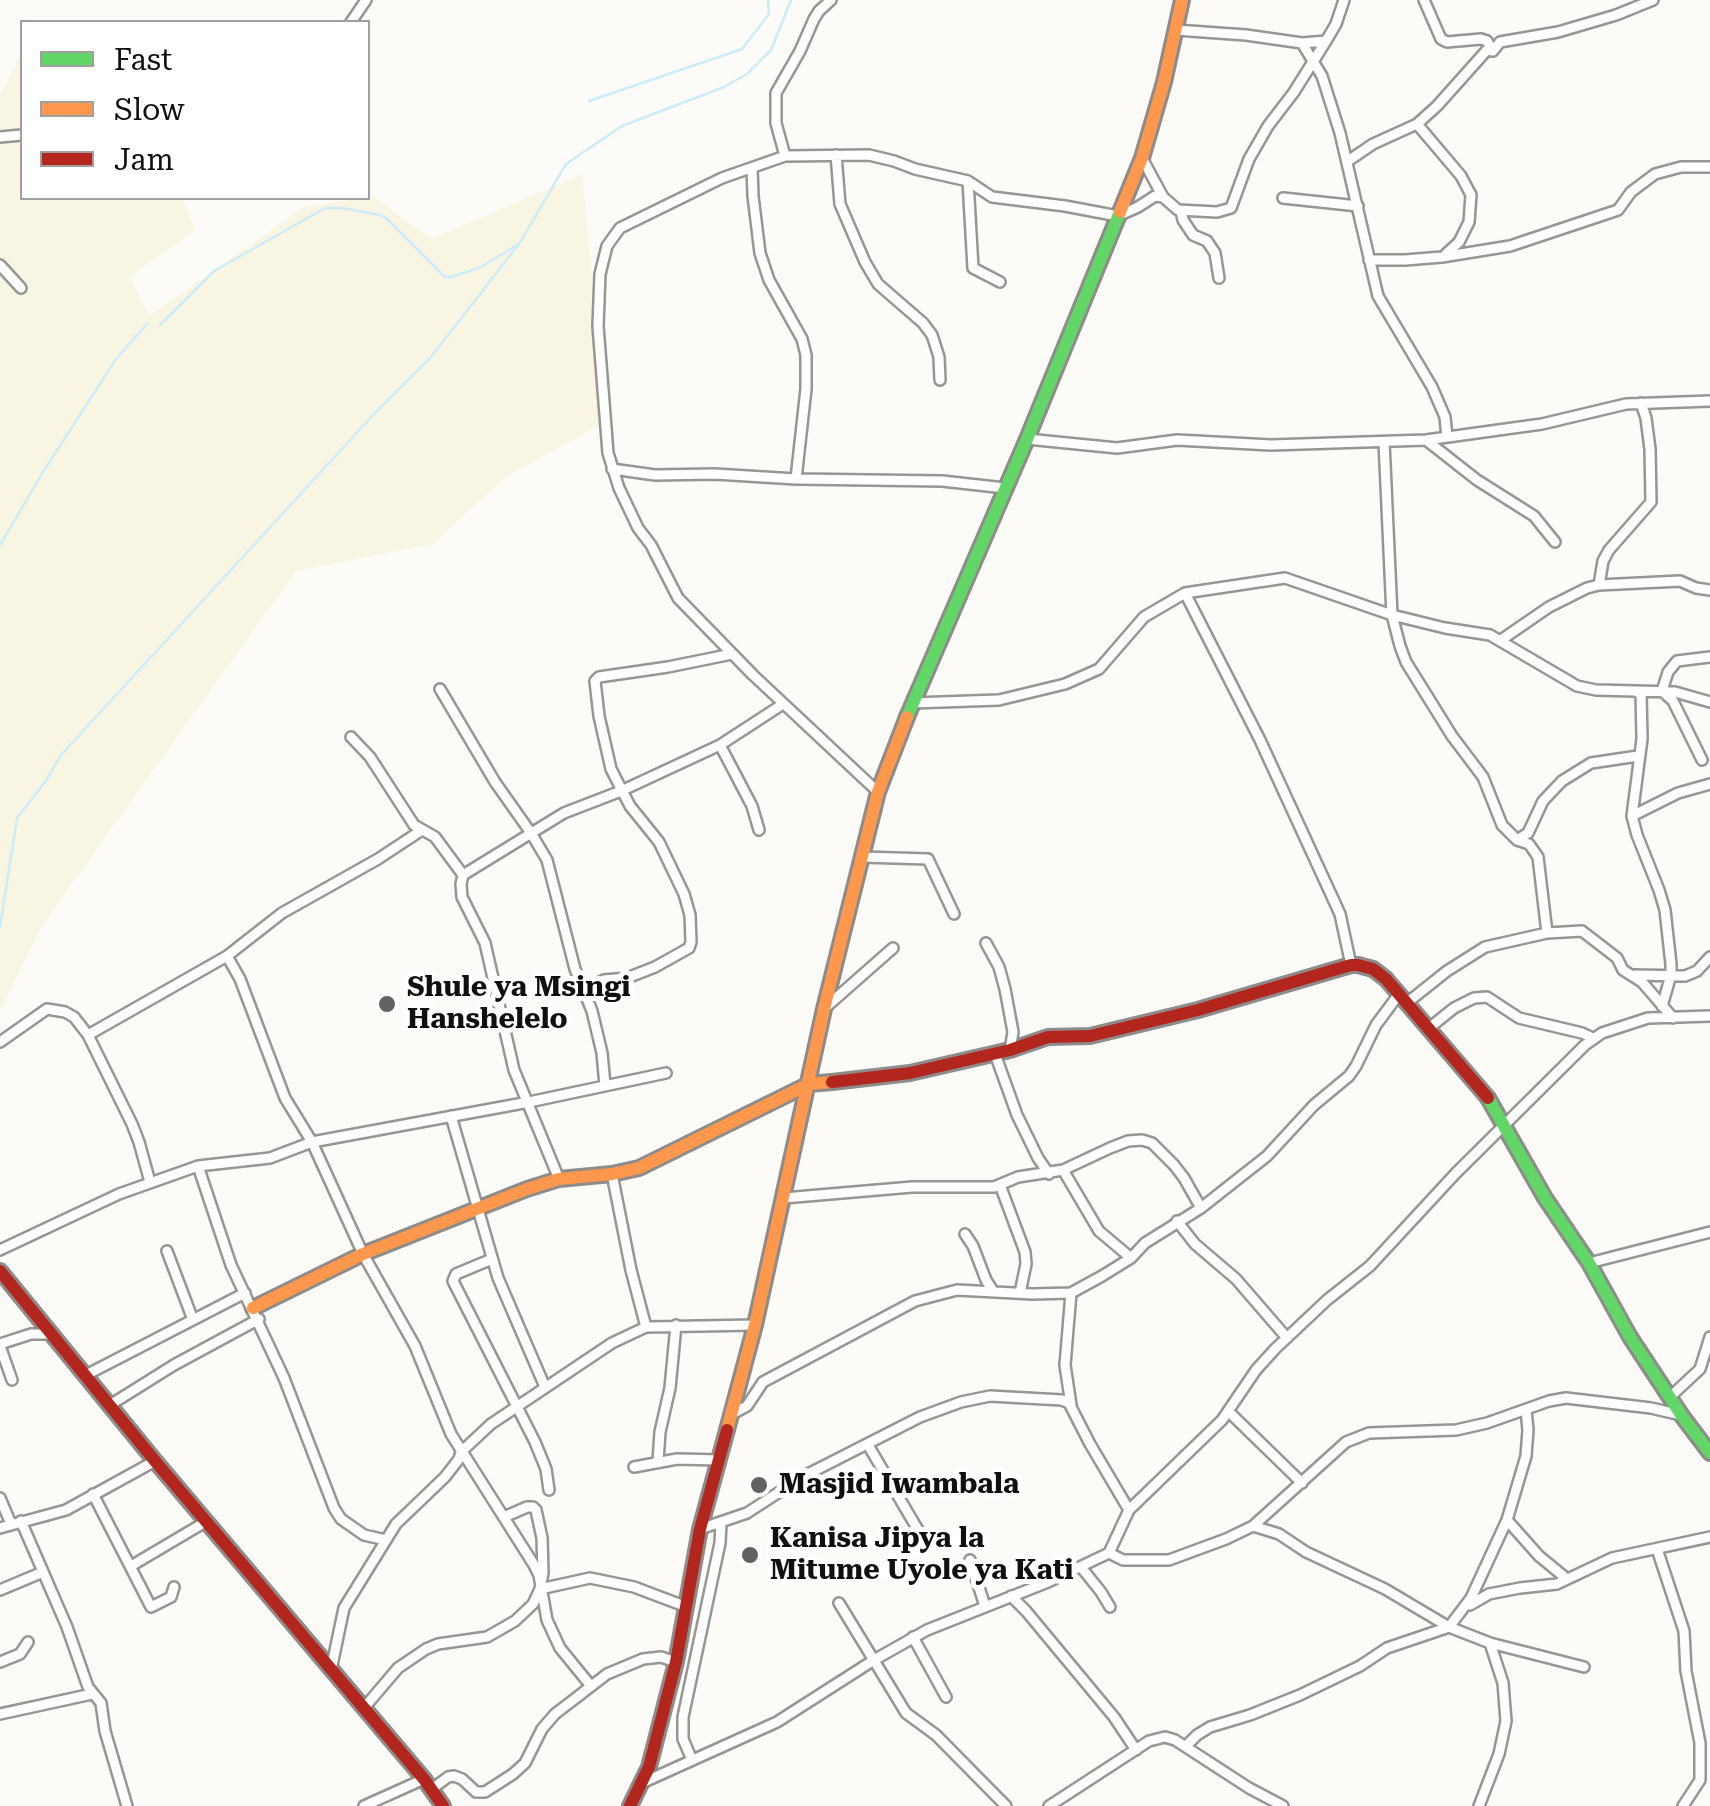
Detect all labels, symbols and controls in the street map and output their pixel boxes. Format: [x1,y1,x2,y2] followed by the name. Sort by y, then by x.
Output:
[20,20,370,200] legend
[114,42,172,77] text: Fast
[114,92,185,127] text: Slow
[114,142,174,177] text: Jam
[407,971,631,1037] place label: Shule ya Msingi Hanshelelo
[376,993,398,1015] marker: Shule ya Msingi Hanshelelo
[779,1468,1019,1502] place label: Masjid Iwambala
[748,1474,770,1496] marker: Masjid Iwambala
[770,1522,1074,1588] place label: Kanisa Jipya la Mitume Uyole ya Kati
[739,1544,761,1566] marker: Kanisa Jipya la Mitume Uyole ya Kati

